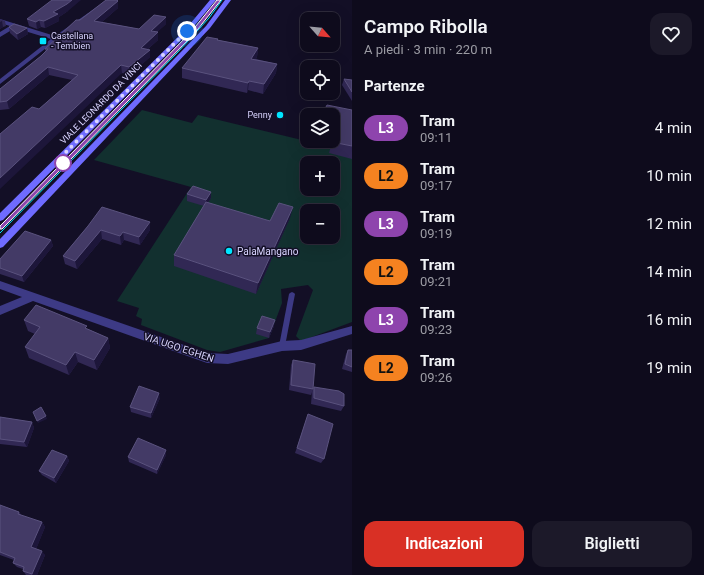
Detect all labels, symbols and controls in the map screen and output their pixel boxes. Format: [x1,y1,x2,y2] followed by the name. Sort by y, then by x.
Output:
[300,12,340,52] north arrow
[300,12,340,244] map controls
[650,13,692,55] button: heart
[364,15,488,38] text: Campo Ribolla
[177,21,197,41] your location
[51,31,93,51] place label: Castellana - Tembien
[38,36,48,46] marker: Castellana - Tembien
[364,42,492,57] text: A piedi · 3 min · 220 m
[58,60,144,146] street label: VIALE LEONARDO DA VINCI
[300,60,340,100] button: locate
[364,77,425,95] text: Partenze
[300,108,340,148] button: layers
[247,110,273,120] place label: Penny
[275,110,285,120] marker: Penny
[420,112,455,130] text: Tram
[655,119,692,137] text: 4 min
[378,120,394,136] text: L3
[420,130,452,145] text: 09:11
[54,154,72,172] unlabelled marker
[300,156,340,196] button: +
[420,160,455,178] text: Tram
[646,167,692,185] text: 10 min
[378,168,394,184] text: L2
[420,178,452,193] text: 09:17
[300,204,340,244] button: −
[420,208,455,226] text: Tram
[646,215,692,233] text: 12 min
[378,216,394,232] text: L3
[420,226,452,241] text: 09:19
[224,246,234,256] marker: PalaMangano
[237,246,299,257] place label: PalaMangano
[420,256,455,274] text: Tram
[646,263,692,281] text: 14 min
[378,264,394,280] text: L2
[420,274,452,289] text: 09:21
[420,304,455,322] text: Tram
[646,311,692,329] text: 16 min
[378,312,394,328] text: L3
[420,322,452,337] text: 09:23
[142,331,215,364] street label: VIA UGO EGHEN
[420,352,455,370] text: Tram
[646,359,692,377] text: 19 min
[378,360,394,376] text: L2
[420,370,452,385] text: 09:26
[364,521,524,567] button: Indicazioni
[532,521,692,567] button: Biglietti

